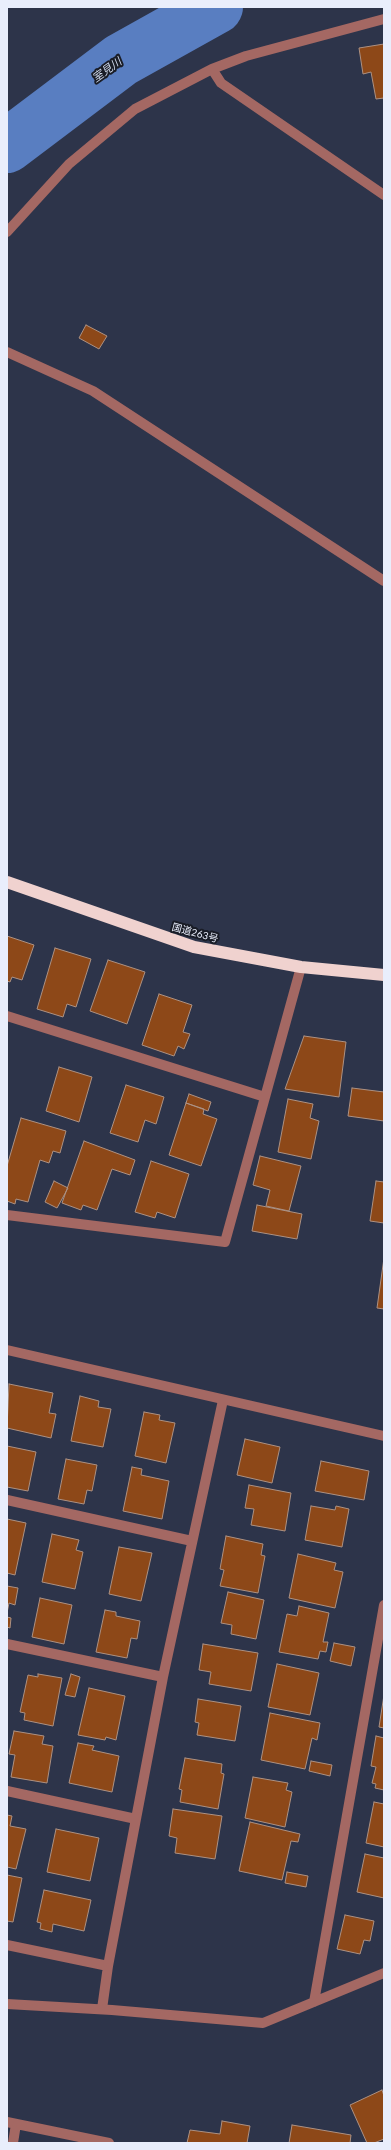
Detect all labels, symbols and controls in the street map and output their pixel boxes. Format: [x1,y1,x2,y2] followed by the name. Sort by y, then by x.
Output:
[90,55,124,85] water label: 室見川
[171,921,219,945] street label: 国道263号

